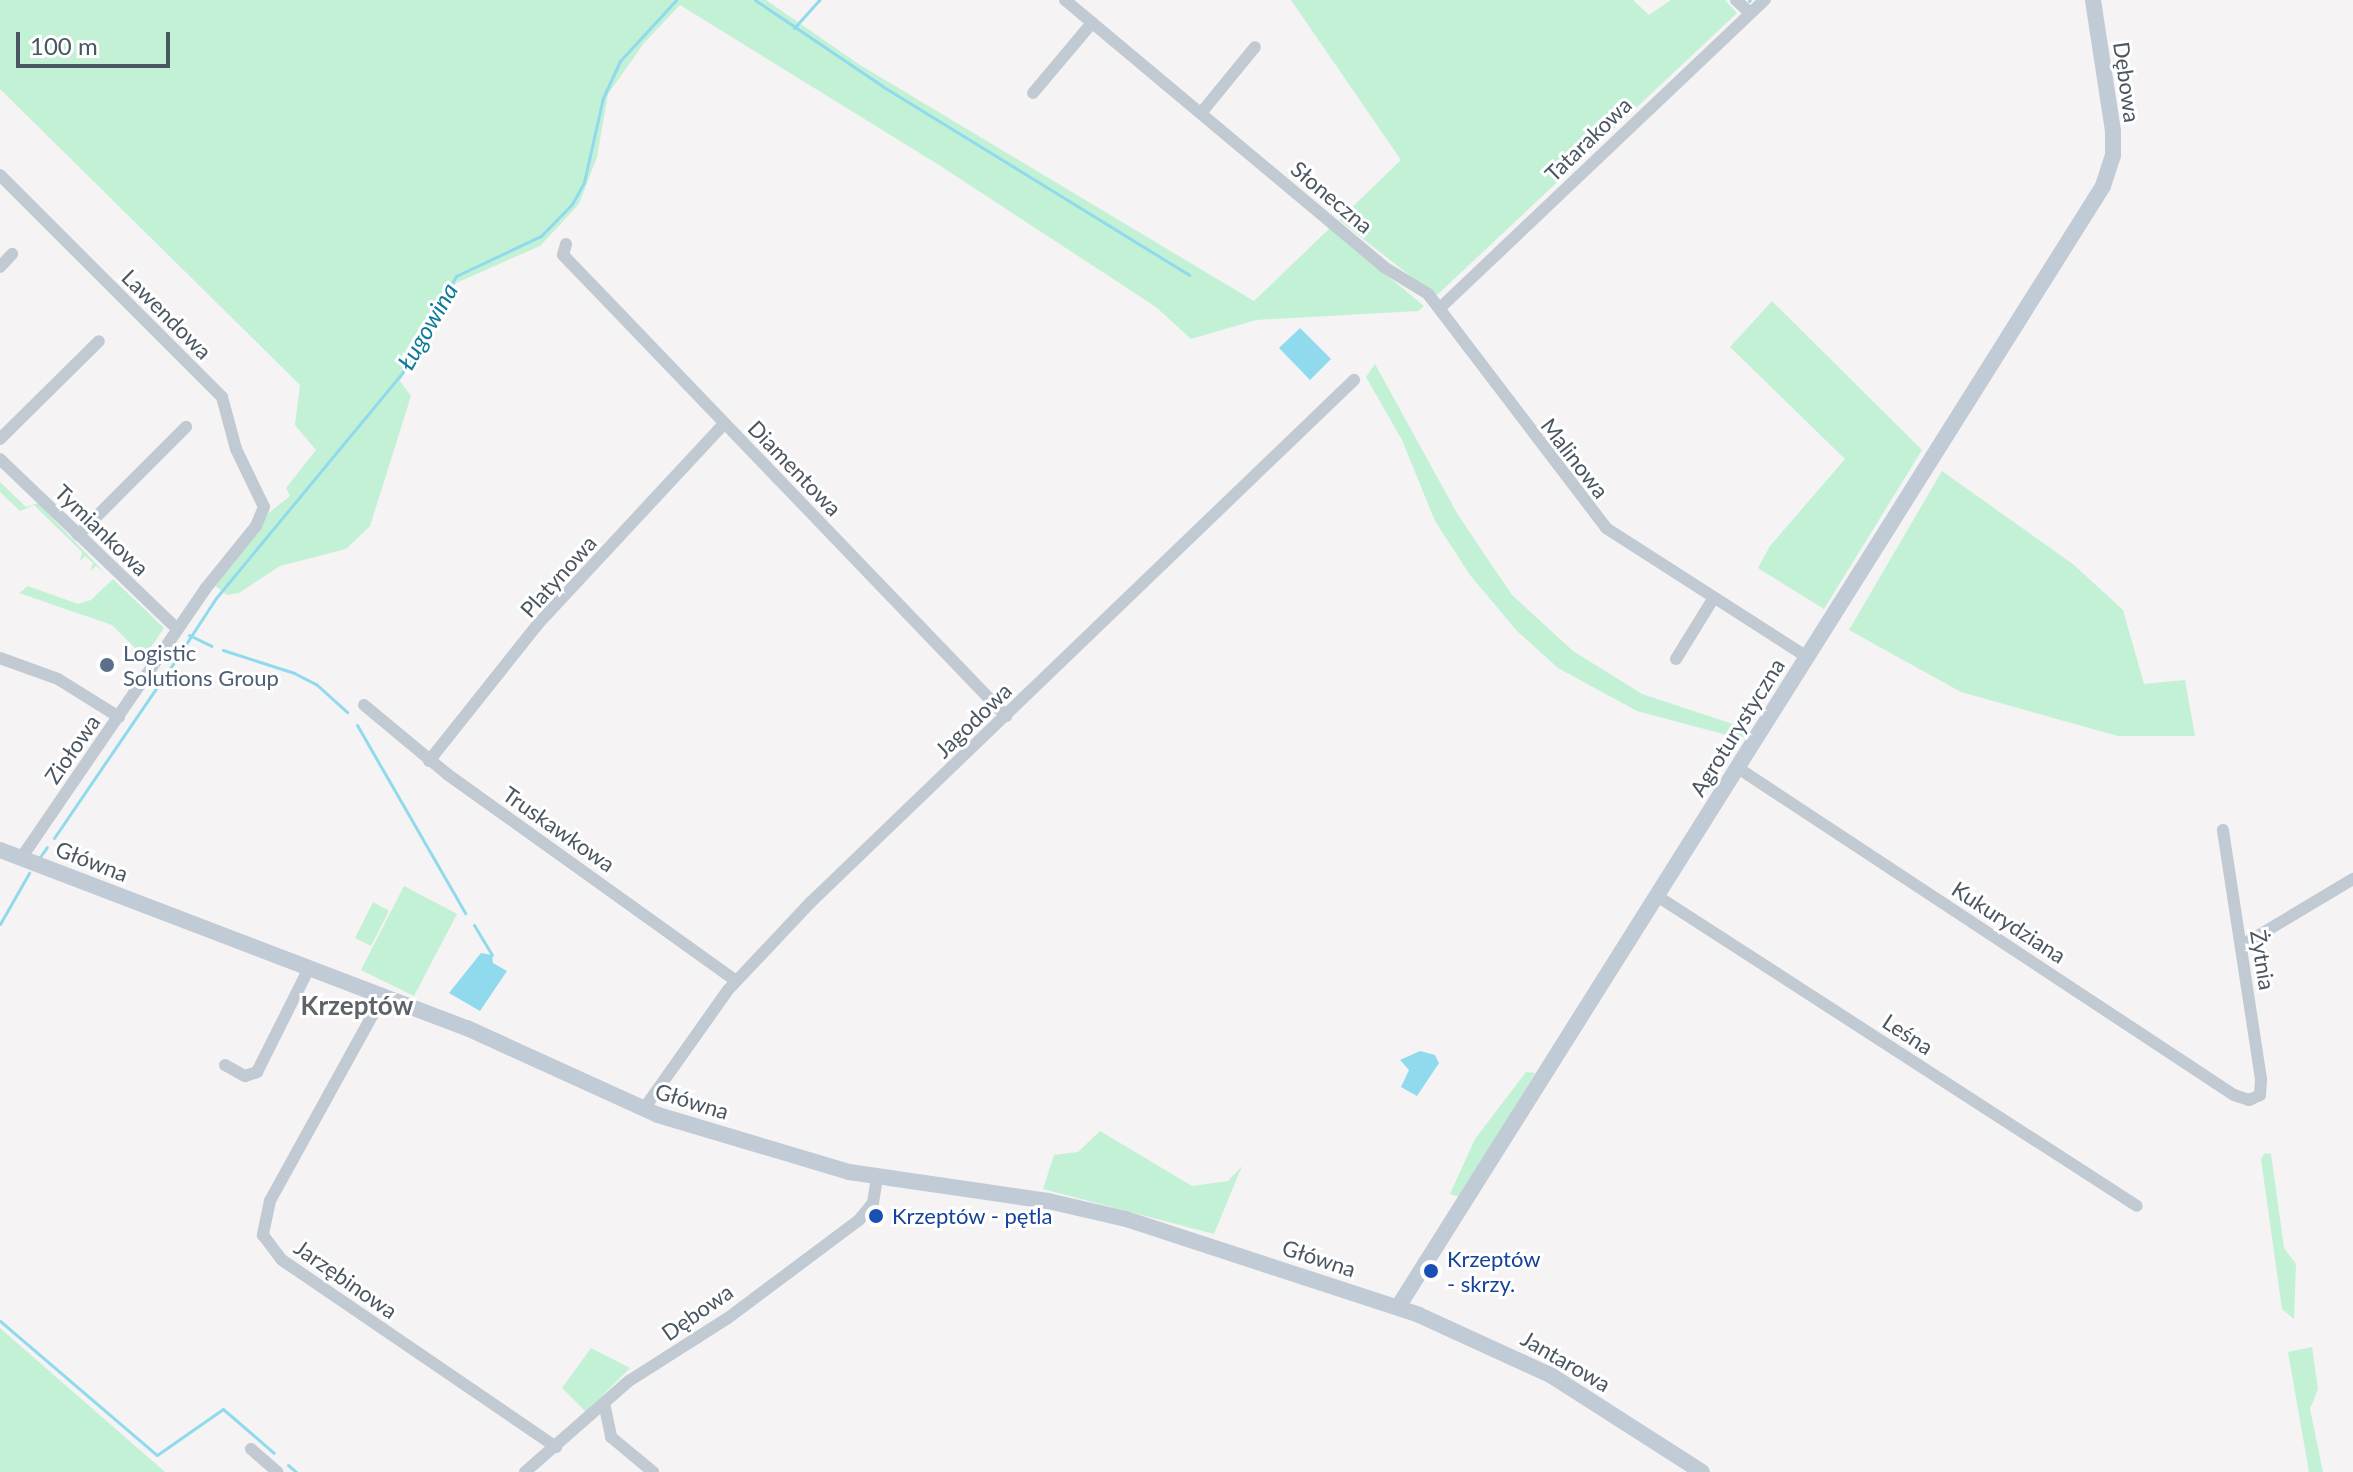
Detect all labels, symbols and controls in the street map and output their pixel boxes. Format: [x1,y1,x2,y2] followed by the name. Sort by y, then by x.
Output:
[20,16,174,66] scale bar
[30,31,98,60] text: 100 m
[2108,40,2146,124] street label: Dębowa
[1539,91,1637,187] street label: Tatarakowa
[1286,155,1378,239] street label: Słoneczna
[117,264,217,364] street label: Lawendowa
[391,278,463,374] water label: Ługowina
[1536,413,1614,503] street label: Malinowa
[743,415,847,521] street label: Diamentowa
[50,479,154,581] street label: Tymiankowa
[514,530,602,622] street label: Platynowa
[123,639,279,690] place label: Logistic Solutions Group
[1684,653,1790,801] street label: Agroturystyczna
[98,656,116,674] marker: Logistic Solutions Group
[929,677,1017,763] street label: Jagodowa
[39,709,105,789] street label: Ziołowa
[498,781,620,877] street label: Truskawkowa
[52,835,132,887] street label: Główna
[1947,875,2071,969] street label: Kukurydziana
[2245,928,2281,992] street label: Żytnia
[301,990,413,1022] district label: Krzeptów
[1878,1008,1938,1060] street label: Leśna
[652,1077,732,1125] street label: Główna
[892,1203,1053,1229] place label: Krzeptów - pętla
[867,1207,885,1225] marker: Krzeptów - pętla
[290,1234,402,1324] street label: Jarzębinowa
[1279,1234,1359,1282] street label: Główna
[1447,1245,1541,1296] place label: Krzeptów - skrzy.
[1422,1262,1440,1280] marker: Krzeptów - skrzy.
[656,1278,738,1346] street label: Dębowa
[1517,1325,1615,1397] street label: Jantarowa

